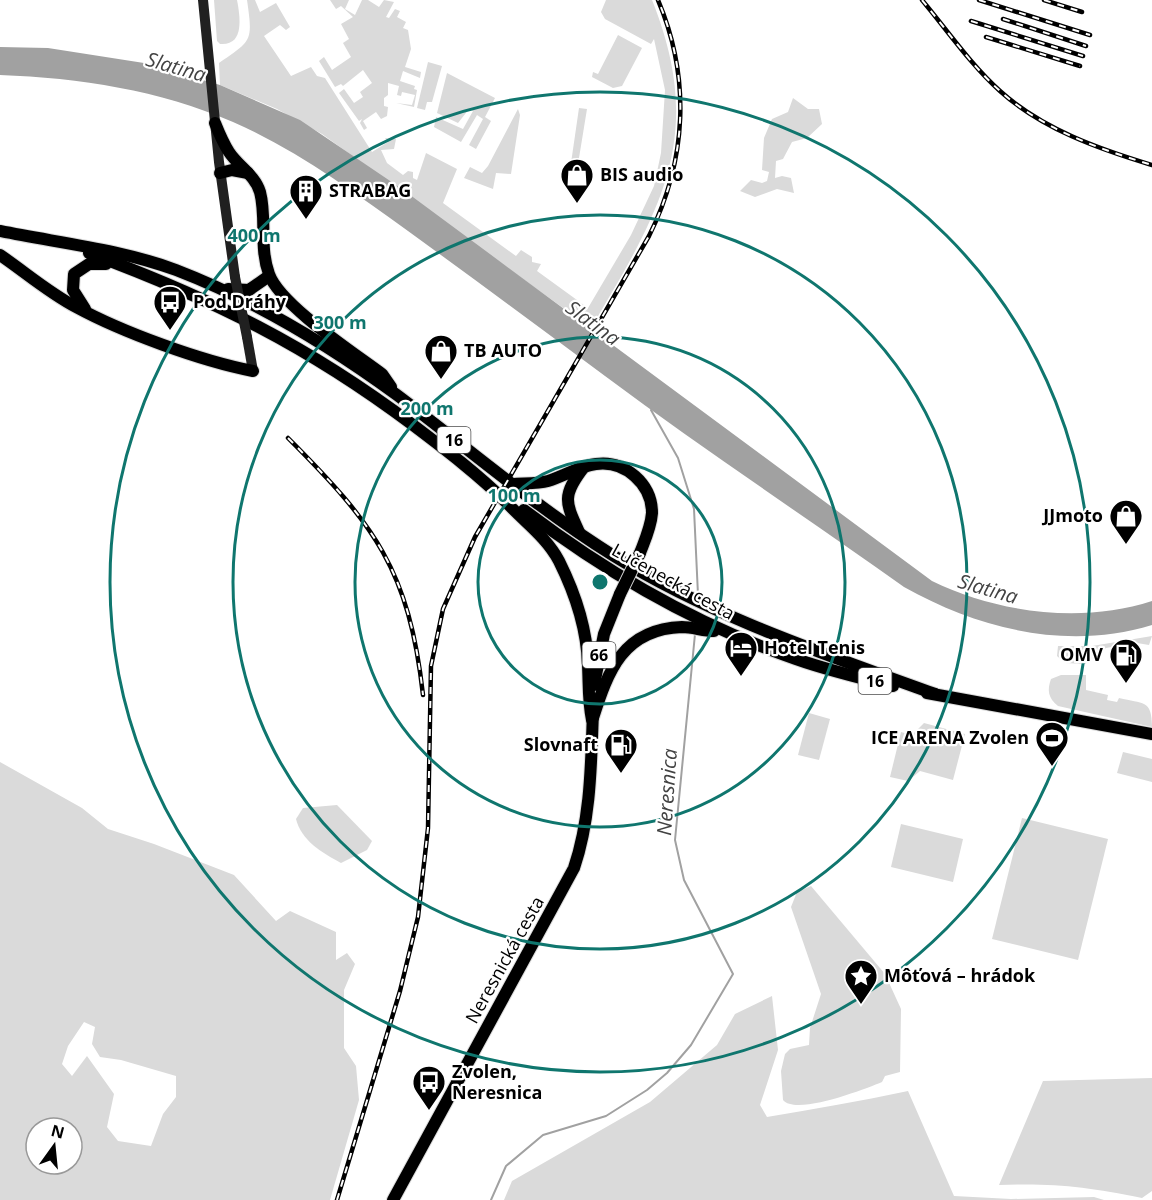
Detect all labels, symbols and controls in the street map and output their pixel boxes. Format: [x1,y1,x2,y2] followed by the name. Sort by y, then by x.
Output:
[143,45,209,88] water label: Slatina
[559,157,595,204] shop icon: BIS audio
[600,162,683,186] place label: BIS audio
[288,173,324,220] building icon: STRABAG
[329,178,411,202] place label: STRABAG
[227,223,281,247] text: 400 m
[152,284,188,331] bus stop icon: Pod Dráhy
[193,289,287,313] place label: Pod Dráhy
[561,294,626,351] water label: Slatina
[313,310,367,334] text: 300 m
[423,333,459,380] shop icon: TB AUTO
[464,338,542,362] place label: TB AUTO
[400,396,454,420] text: 200 m
[438,427,470,453] road number: 16
[487,483,541,507] text: 100 m
[1108,498,1144,545] shop icon: JJmoto
[1041,503,1103,527] place label: JJmoto
[608,537,739,625] street label: Lučenecká cesta
[955,567,1021,610] water label: Slatina
[590,572,610,592] centre of rings
[723,630,759,677] hotel icon: Hotel Tenis
[764,635,865,659] place label: Hotel Tenis
[1108,637,1144,684] fuel station icon: OMV
[582,642,616,668] road number: 66
[1060,642,1103,666] place label: OMV
[858,668,892,694] road number: 16
[1034,720,1070,767] sports icon: ICE ARENA Zvolen
[871,725,1029,749] place label: ICE ARENA Zvolen
[603,727,639,774] fuel station icon: Slovnaft
[524,732,598,756] place label: Slovnaft
[650,747,683,837] water label: Neresnica
[459,892,549,1027] street label: Neresnická cesta
[843,958,879,1005] place icon: Môťová – hrádok
[884,963,1036,987] place label: Môťová – hrádok
[452,1059,542,1104] place label: Zvolen, Neresnica
[411,1064,447,1111] bus stop icon: Zvolen, Neresnica
[24,1116,84,1176] north arrow
[49,1119,67,1144] text: N

